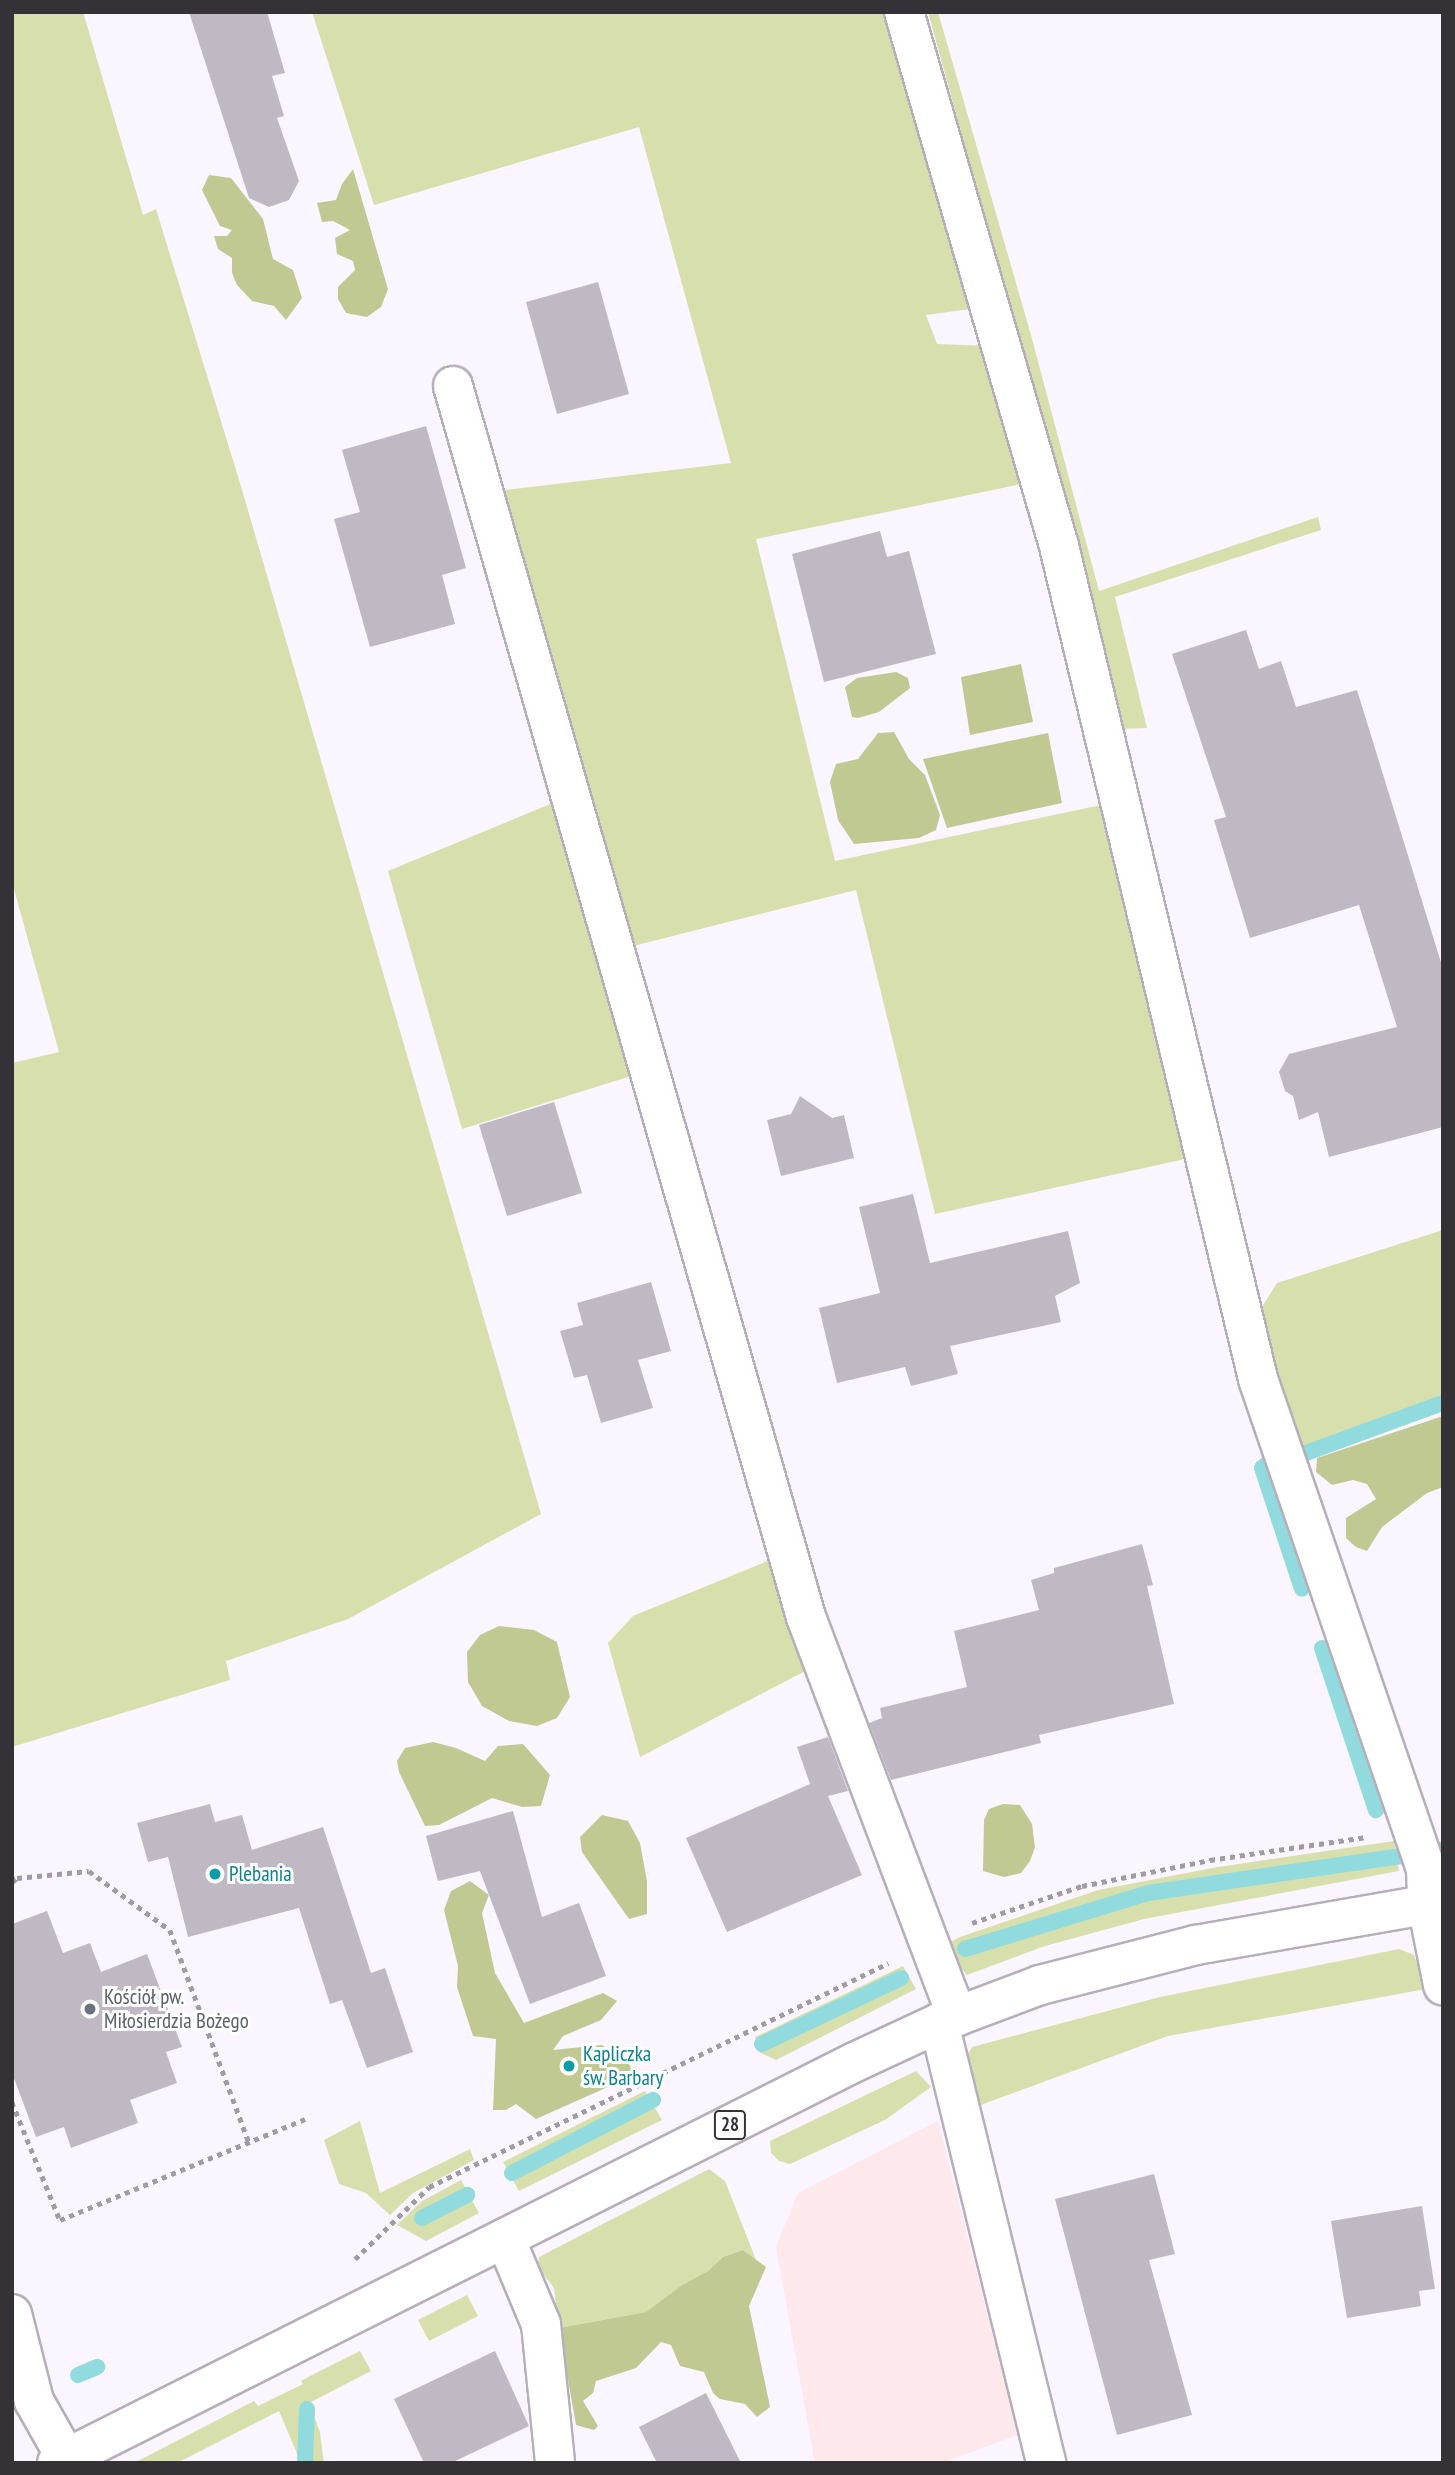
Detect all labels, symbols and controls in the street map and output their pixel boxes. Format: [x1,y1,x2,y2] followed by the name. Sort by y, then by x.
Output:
[229,1861,292,1887] place label: Plebania
[207,1866,223,1882] marker: Plebania
[104,1984,249,2034] place label: Kościół pw. Miłosierdzia Bożego
[82,2001,98,2017] marker: Kościół pw. Miłosierdzia Bożego
[583,2041,665,2091] place label: Kapliczka św. Barbary
[561,2058,577,2074] marker: Kapliczka św. Barbary
[712,2110,748,2140] road number: 28

